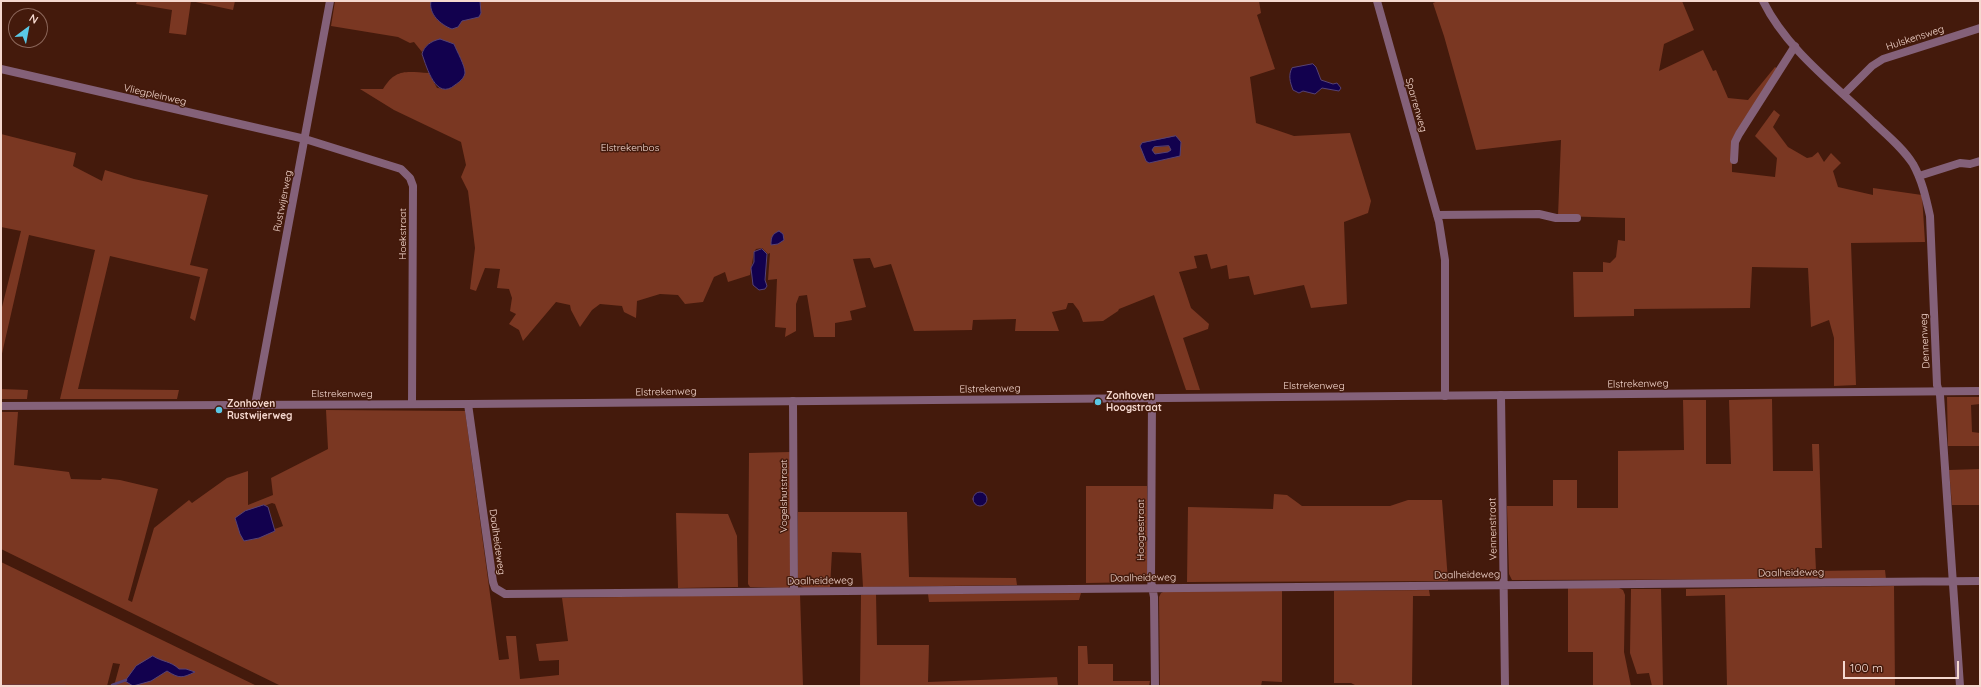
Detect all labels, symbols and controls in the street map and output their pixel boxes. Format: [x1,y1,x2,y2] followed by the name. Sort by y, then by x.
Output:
[8,8,48,48] north arrow
[27,11,41,27] text: N
[1884,23,1946,53] street label: Hulskensweg
[1403,76,1429,134] street label: Sparrenweg
[122,82,188,108] street label: Vliegpleinweg
[601,142,659,154] park label: Elstrekenbos
[271,169,295,233] street label: Rustwijerweg
[397,208,409,260] street label: Hoekstraat
[1918,313,1932,369] street label: Dennenweg
[1607,377,1669,391] street label: Elstrekenweg
[1283,380,1345,392] street label: Elstrekenweg
[959,382,1021,396] street label: Elstrekenweg
[635,385,697,399] street label: Elstrekenweg
[311,388,373,400] street label: Elstrekenweg
[1106,390,1162,414] place label: Zonhoven Hoogstraat
[1093,397,1103,407] marker: Zonhoven Hoogstraat
[227,398,292,422] place label: Zonhoven Rustwijerweg
[214,405,224,415] marker: Zonhoven Rustwijerweg
[778,459,790,533] street label: Vogelshutstraat
[1486,498,1500,560] street label: Vennenstraat
[1135,499,1147,561] street label: Hoogtestraat
[486,508,508,576] street label: Daalheideweg
[1758,566,1824,580] street label: Daalheideweg
[1434,568,1500,582] street label: Daalheideweg
[1110,571,1176,585] street label: Daalheideweg
[787,574,853,588] street label: Daalheideweg
[1845,653,1961,679] scale bar
[1850,660,1883,675] text: 100 m

